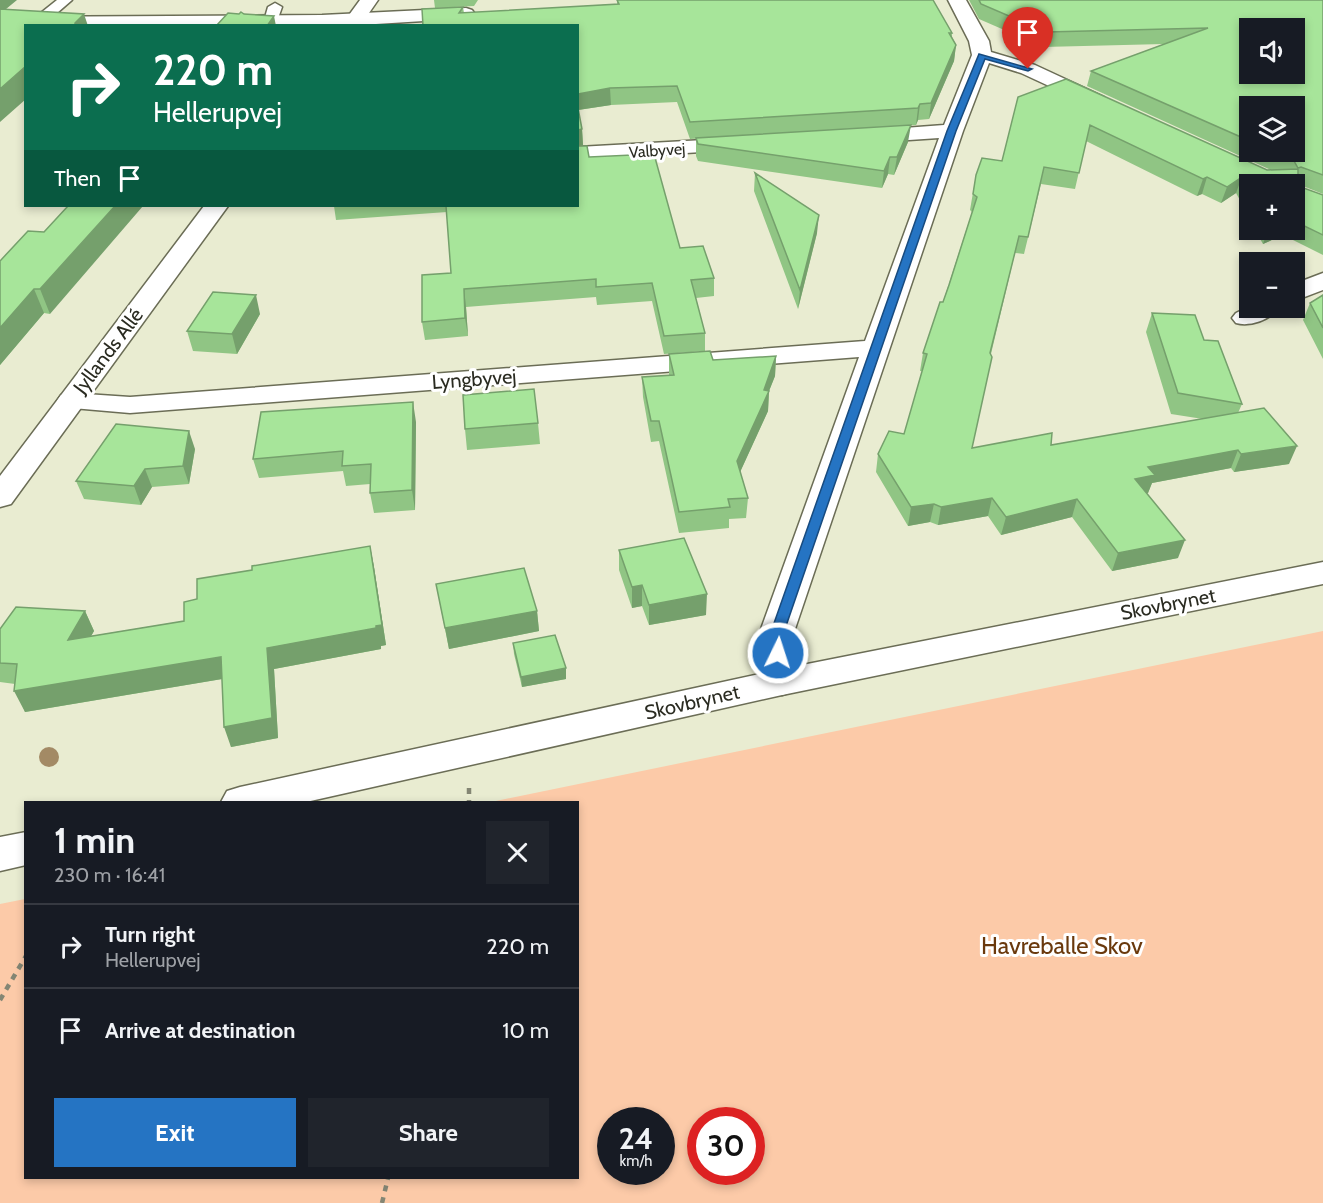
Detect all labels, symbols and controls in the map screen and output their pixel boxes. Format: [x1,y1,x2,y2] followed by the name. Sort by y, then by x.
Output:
[1002,7,1053,69] pin
[1011,16,1044,49] icon: arrive
[1239,18,1305,318] map controls
[1239,18,1305,84] button: sound
[153,44,273,96] text: 220 m
[54,48,132,126] icon: right
[153,96,282,129] text: Hellerupvej
[1239,96,1305,162] button: layers
[628,139,686,162] street label: Valbyvej
[113,162,146,195] icon: arrive
[54,165,101,192] text: Then
[1239,174,1305,240] button: +
[1239,252,1305,318] button: −
[67,303,148,399] street label: Jyllands Allé
[431,364,517,394] street label: Lyngbyvej
[1118,583,1218,625] street label: Skovbrynet
[746,621,810,685] position arrow
[642,679,742,725] street label: Skovbrynet
[54,818,135,862] text: 1 min
[486,821,549,884] button: close
[54,863,165,887] text: 230 m · 16:41
[105,921,195,948] text: Turn right
[54,930,87,963] icon: right
[981,931,1143,960] park label: Havreballe Skov
[486,933,549,960] text: 220 m
[105,948,201,972] text: Hellerupvej
[54,1014,87,1047] icon: arrive
[105,1017,295,1044] text: Arrive at destination
[502,1017,549,1044] text: 10 m
[54,1098,296,1167] button: Exit
[308,1098,549,1167] button: Share
[687,1107,765,1185] speed limit sign: 30
[619,1120,653,1157] text: 24
[620,1152,652,1170] text: km/h

